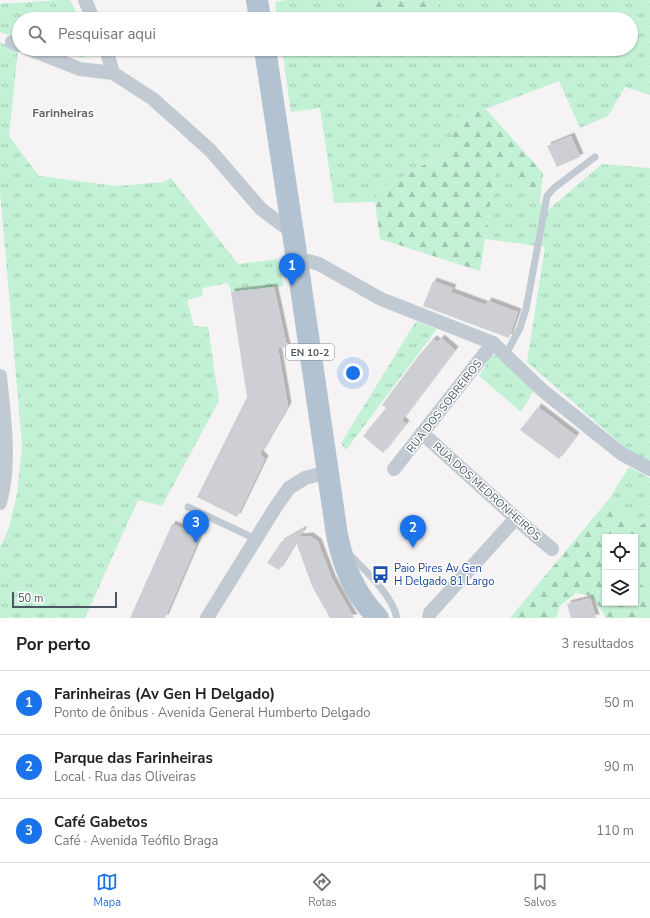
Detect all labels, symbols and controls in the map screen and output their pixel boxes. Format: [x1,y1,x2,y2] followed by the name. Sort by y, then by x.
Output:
[12,12,638,56] search box
[26,23,48,45] icon: search
[58,24,156,44] text: Pesquisar aqui
[32,105,94,121] district label: Farinheiras
[279,253,305,286] pin: 1
[286,344,334,360] road number: EN 10-2
[403,357,486,456] street label: RUA DOS SOBREIROS
[343,363,363,383] your location
[430,439,544,544] street label: RUA DOS MEDRONHEIROS
[183,510,209,543] pin: 3
[400,515,426,548] pin: 2
[602,534,638,606] map controls
[602,534,638,570] button: locate
[394,561,494,589] place label: Paio Pires Av Gen H Delgado 81 Largo
[371,564,391,584] bus stop icon: Paio Pires Av Gen H Delgado 81 Largo
[602,570,638,606] button: layers
[12,590,117,609] scale bar
[18,591,43,606] text: 50 m
[16,633,91,656] text: Por perto
[562,635,634,653] text: 3 resultados
[54,684,275,704] text: Farinheiras (Av Gen H Delgado)
[25,694,33,712] text: 1
[604,694,634,712] text: 50 m
[54,704,371,722] text: Ponto de ônibus · Avenida General Humberto Delgado
[54,748,213,768] text: Parque das Farinheiras
[25,758,33,776] text: 2
[604,758,634,776] text: 90 m
[54,768,196,786] text: Local · Rua das Oliveiras
[54,812,148,832] text: Café Gabetos
[25,822,33,840] text: 3
[596,822,634,840] text: 110 m
[54,832,218,850] text: Café · Avenida Teófilo Braga
[94,871,121,910] tab: Mapa
[308,871,337,910] tab: Rotas
[524,871,556,910] tab: Salvos

